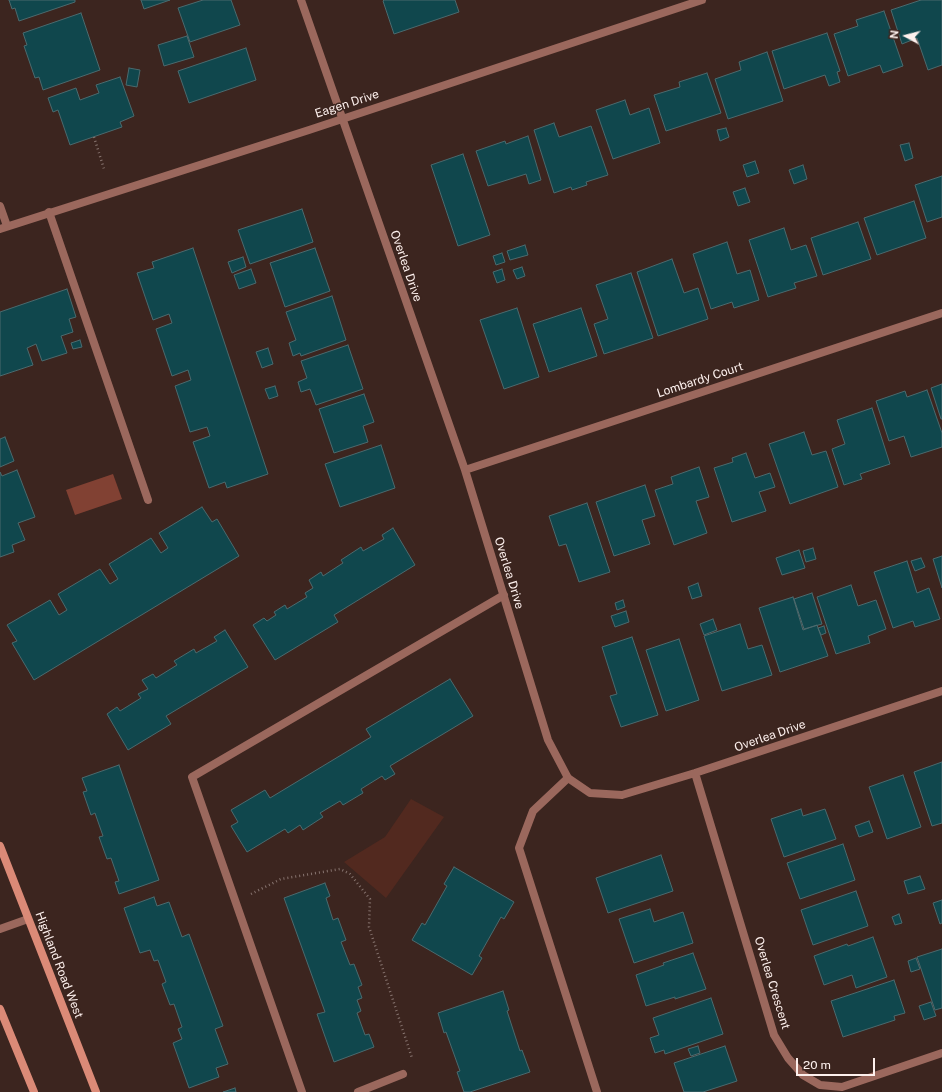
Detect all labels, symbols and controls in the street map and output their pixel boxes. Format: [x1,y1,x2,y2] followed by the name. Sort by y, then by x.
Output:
[886,16,926,56] north arrow
[888,30,901,40] text: N
[313,87,381,121] street label: Eagen Drive
[387,228,425,304] street label: Overlea Drive
[655,359,745,401] street label: Lombardy Court
[491,535,527,611] street label: Overlea Drive
[732,717,808,755] street label: Overlea Drive
[32,910,86,1020] street label: Highland Road West
[751,935,793,1031] street label: Overlea Crescent
[798,1050,877,1076] scale bar
[803,1058,831,1072] text: 20 m

